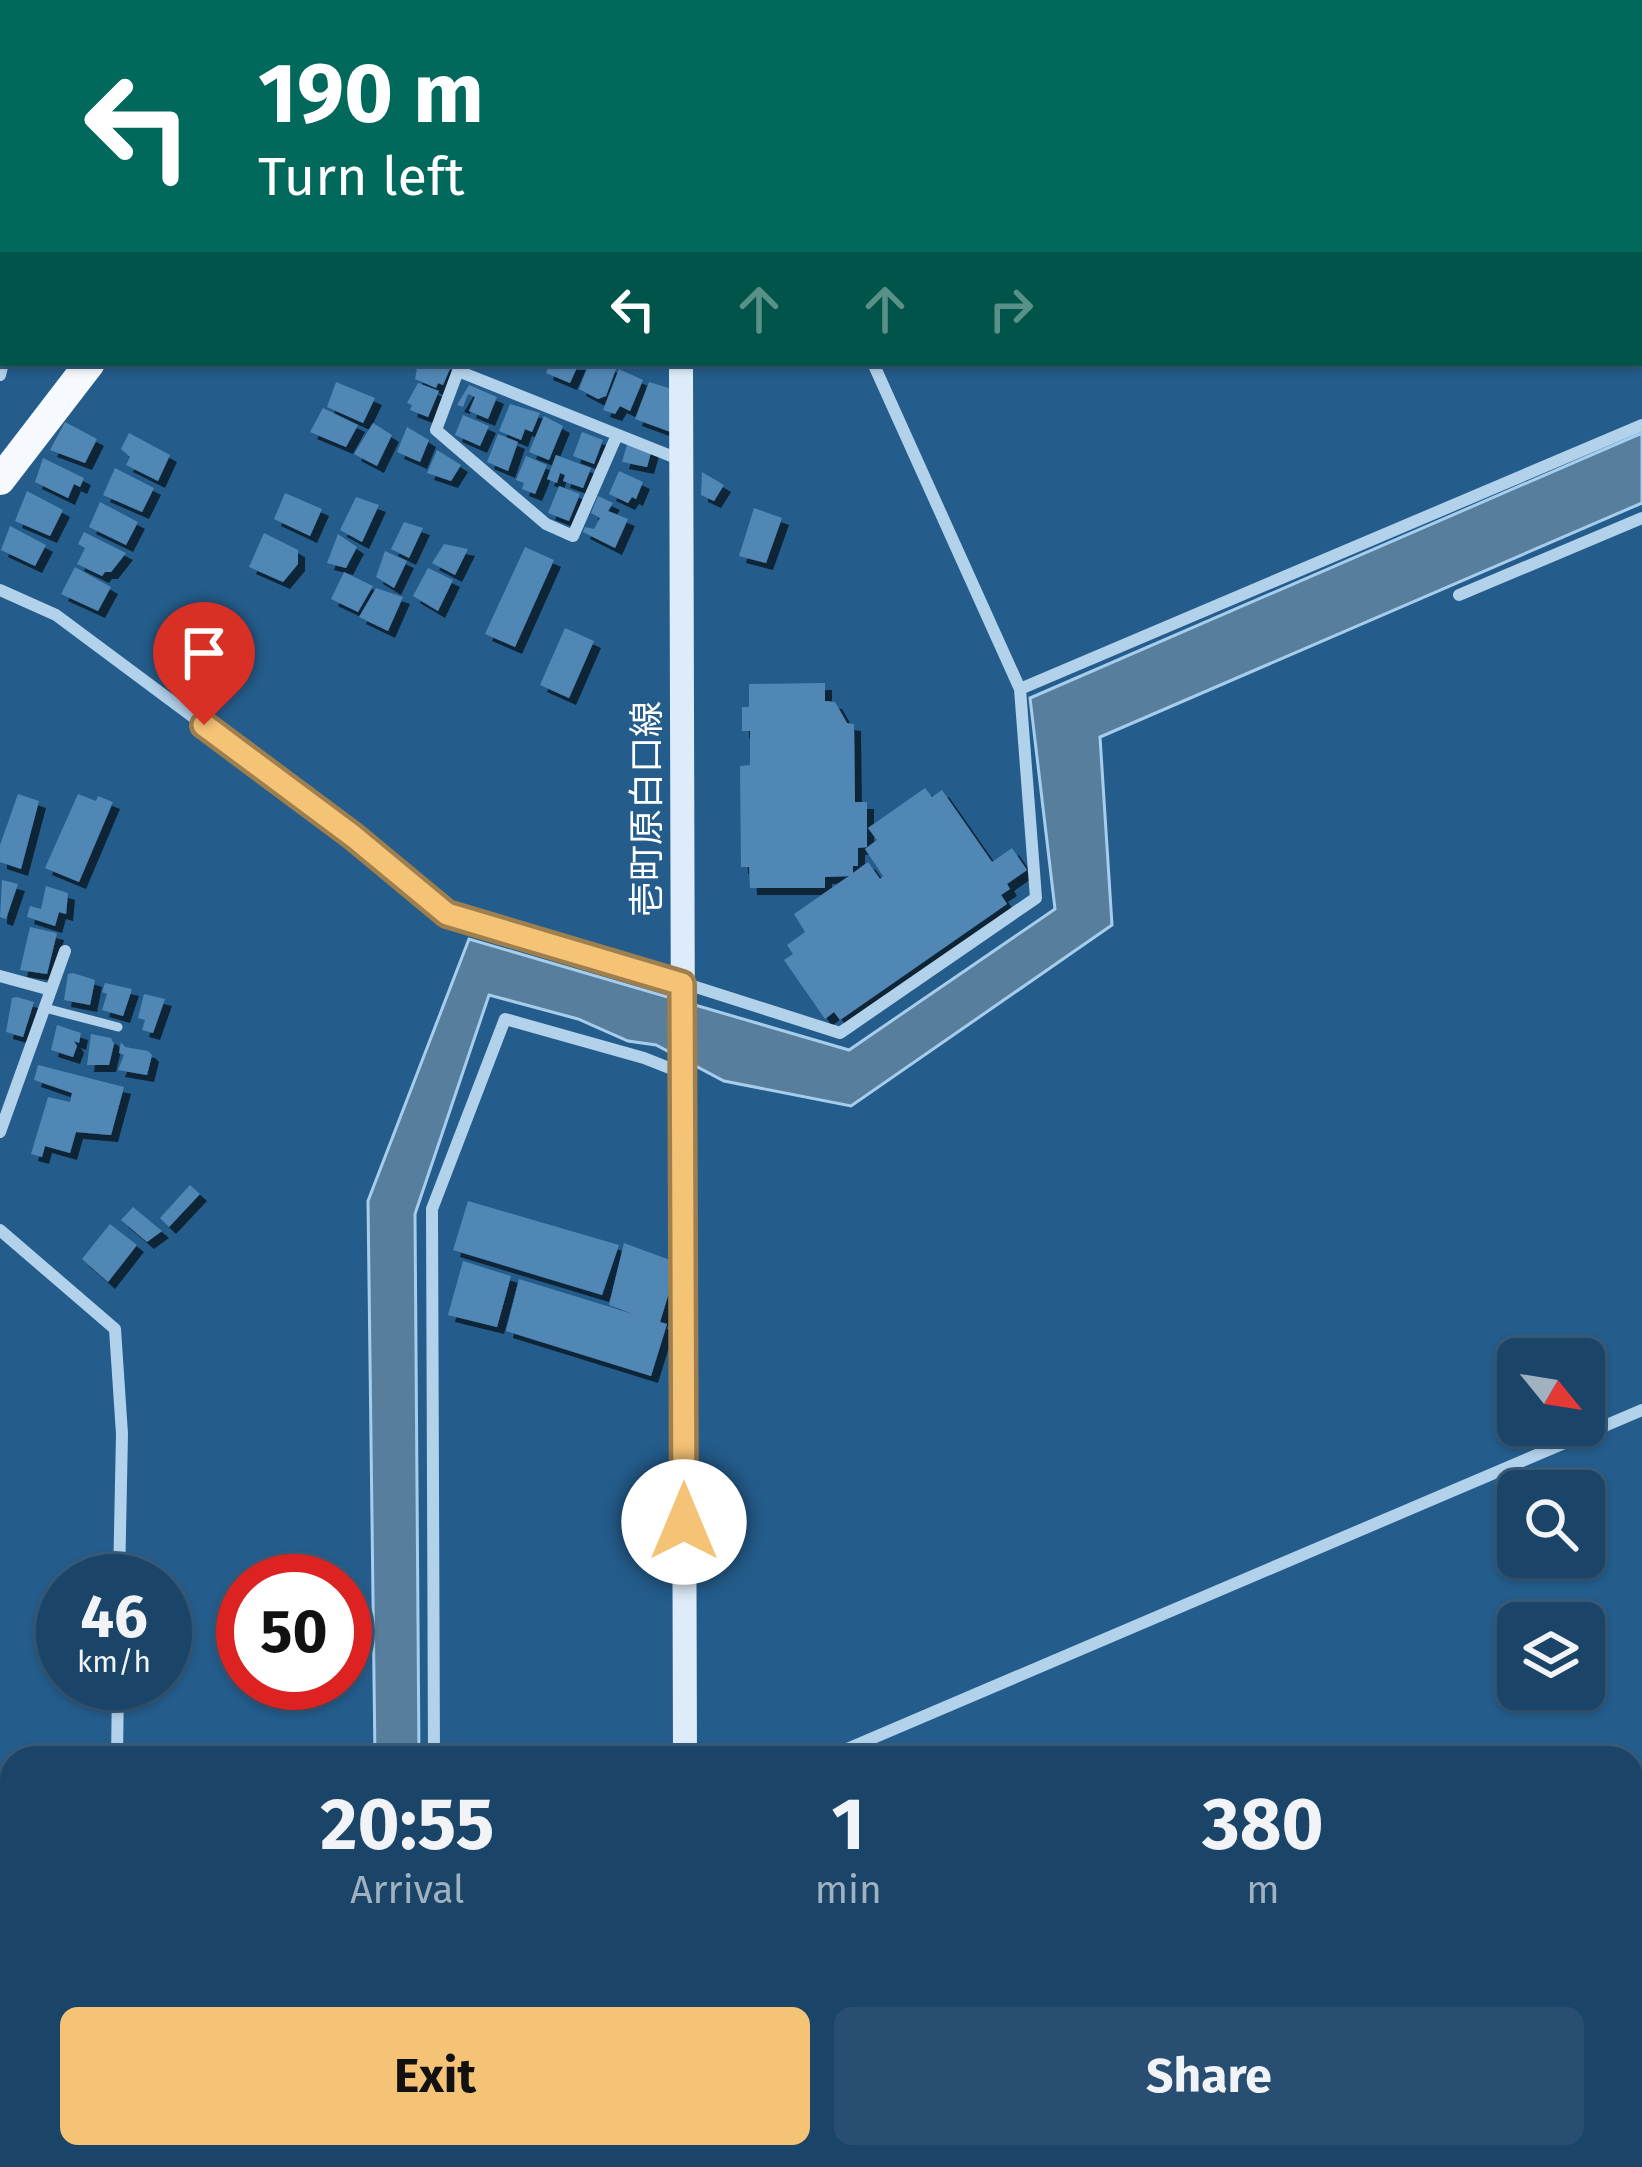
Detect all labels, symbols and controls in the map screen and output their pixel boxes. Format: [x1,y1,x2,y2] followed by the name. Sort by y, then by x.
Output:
[258,43,484,144] text: 190 m
[60,48,216,204] icon: left
[258,145,465,209] text: Turn left
[600,276,666,342] icon: left
[726,276,792,342] icon: ahead
[852,276,918,342] icon: ahead
[978,276,1044,342] icon: right
[153,602,255,725] pin
[171,620,237,686] icon: arrive
[625,701,669,917] street label: 壱町原白口線
[1497,1338,1605,1446] north arrow
[1497,1338,1605,1710] map controls
[621,1459,747,1585] position arrow
[1497,1470,1605,1578] button: search
[216,1554,372,1710] speed limit sign: 50
[80,1581,148,1653] text: 46
[1497,1602,1605,1710] button: layers
[77,1644,151,1680] text: km/h
[320,1782,494,1868] text: 20:55
[832,1782,865,1868] text: 1
[1202,1782,1324,1868] text: 380
[350,1867,464,1913] text: Arrival
[815,1867,882,1913] text: min
[1246,1867,1280,1913] text: m
[60,2007,810,2145] button: Exit
[834,2007,1584,2145] button: Share

